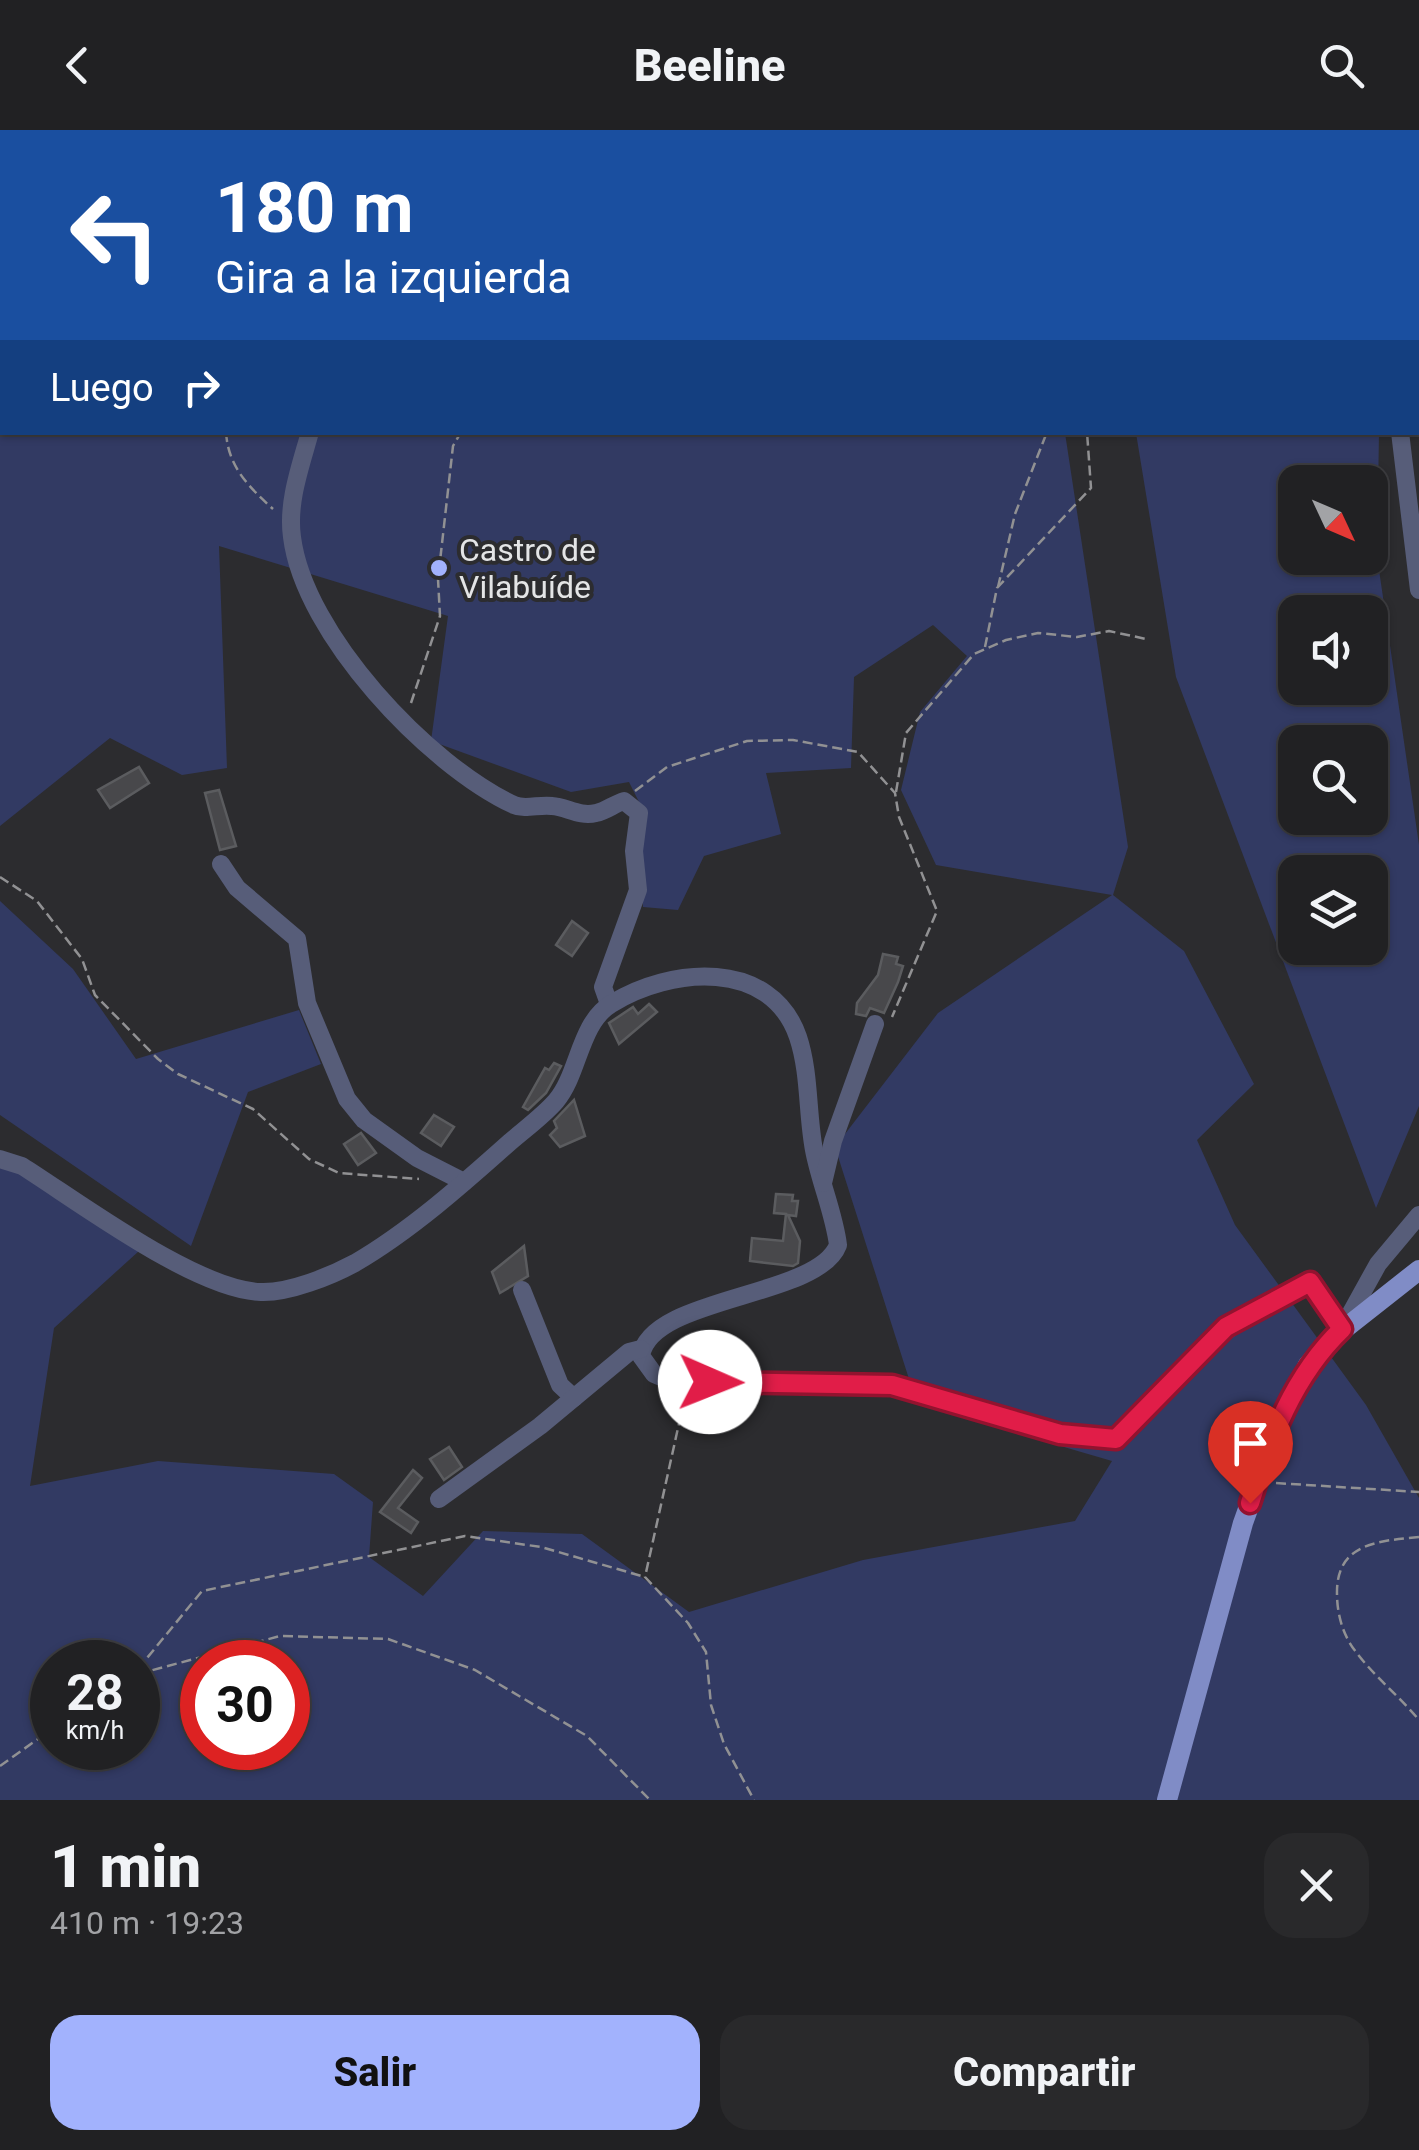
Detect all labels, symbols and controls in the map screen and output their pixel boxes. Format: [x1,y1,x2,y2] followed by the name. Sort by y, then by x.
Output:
[50,38,105,93] icon: back
[1314,38,1369,93] icon: search
[634,39,785,92] text: Beeline
[215,167,414,249] text: 180 m
[50,170,180,300] icon: left
[215,251,572,304] text: Gira a la izquierda
[174,360,229,415] icon: right
[50,366,154,410] text: Luego
[1278,465,1388,575] north arrow
[1278,465,1388,965] map controls
[459,531,596,606] place label: Castro de Vilabuíde
[428,557,450,579] marker: Castro de Vilabuíde
[1278,595,1388,705] button: sound
[1278,725,1388,835] button: search
[1278,855,1388,965] button: layers
[658,1330,762,1434] position arrow
[1208,1401,1293,1504] pin
[1223,1416,1278,1471] icon: arrive
[180,1640,310,1770] speed limit sign: 30
[66,1664,124,1722] text: 28
[66,1716,124,1745] text: km/h
[50,1831,201,1902] text: 1 min
[1264,1833,1369,1938] button: close
[50,1904,244,1942] text: 410 m · 19:23
[50,2015,700,2130] button: Salir
[720,2015,1369,2130] button: Compartir

